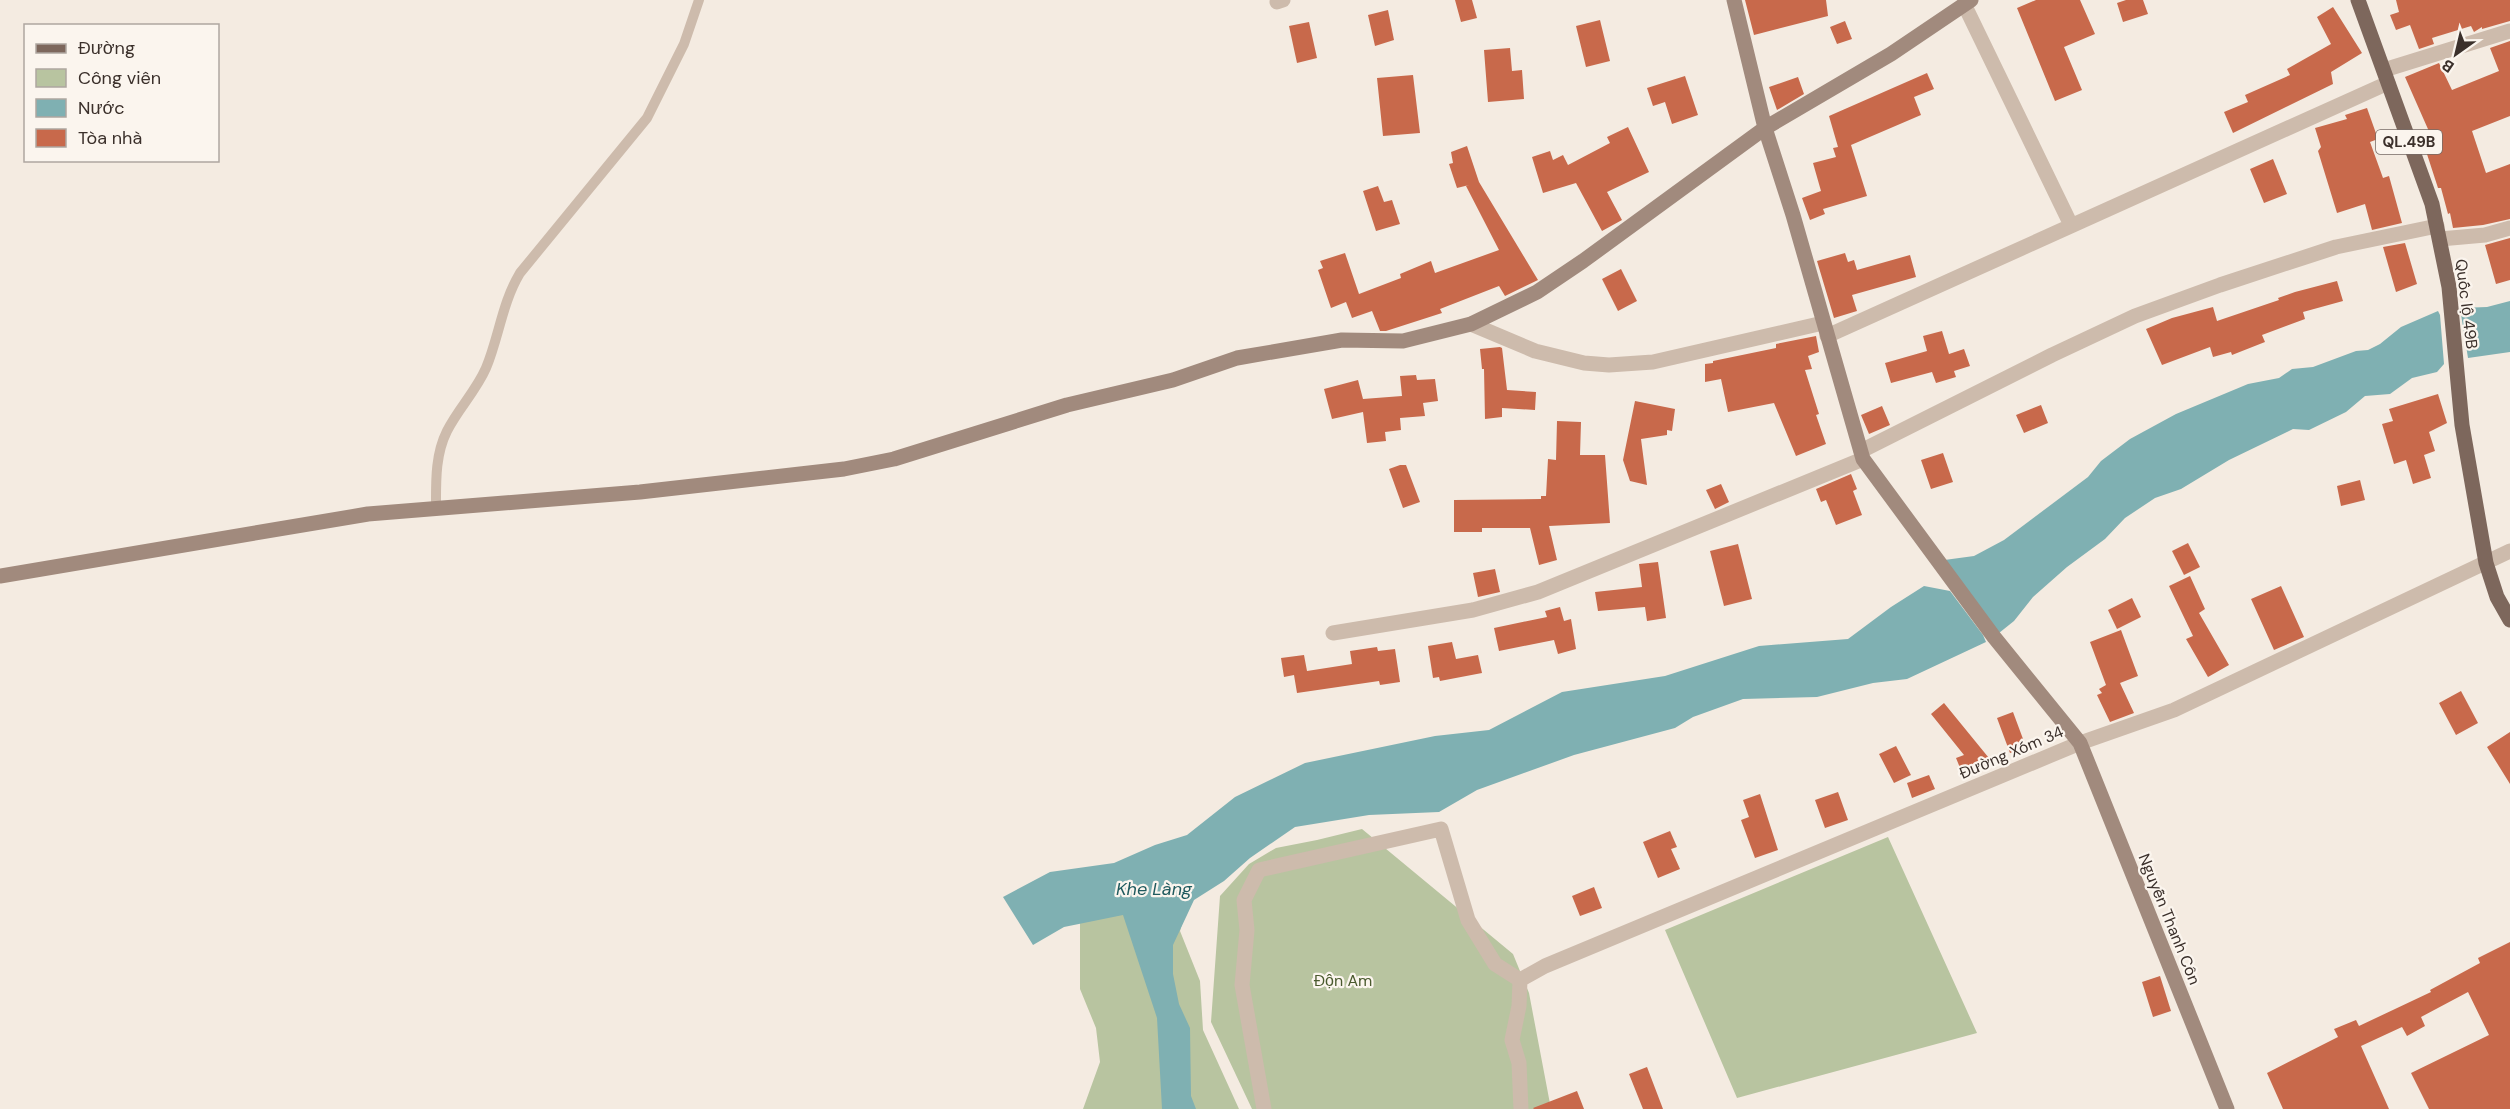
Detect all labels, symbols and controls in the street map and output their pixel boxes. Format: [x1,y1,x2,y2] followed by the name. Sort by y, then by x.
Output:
[24,24,219,162] legend
[2426,24,2486,84] north arrow
[78,36,135,60] text: Đường
[2438,54,2458,78] text: B
[78,66,161,90] text: Công viên
[78,96,125,120] text: Nước
[78,126,142,150] text: Tòa nhà
[2376,130,2442,154] road number: QL.49B
[2451,258,2482,350] street label: Quốc lộ 49B
[1956,721,2067,784] street label: Đường Xóm 34
[2134,851,2205,988] street label: Nguyễn Thanh Côn
[1116,877,1193,901] water label: Khe Làng
[1314,970,1372,991] park label: Độn Am

